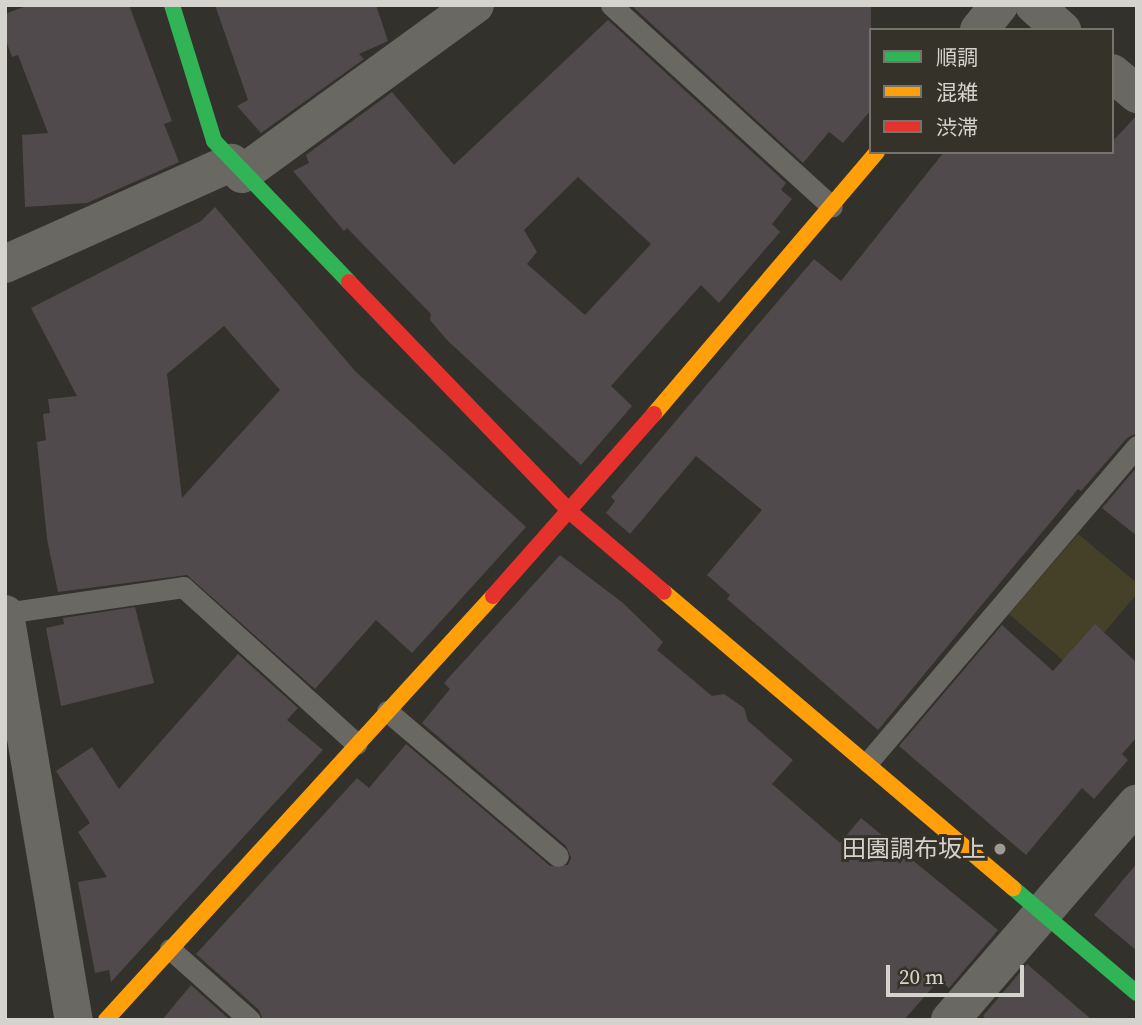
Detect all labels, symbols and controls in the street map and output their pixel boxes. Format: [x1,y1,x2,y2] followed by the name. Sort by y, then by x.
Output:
[869,28,1114,154] legend
[936,43,978,72] text: 順調
[936,78,978,107] text: 混雑
[936,113,978,142] text: 渋滞
[842,835,986,863] place label: 田園調布坂上
[992,841,1008,857] marker: 田園調布坂上
[890,951,1028,995] scale bar
[899,962,944,991] text: 20 m

